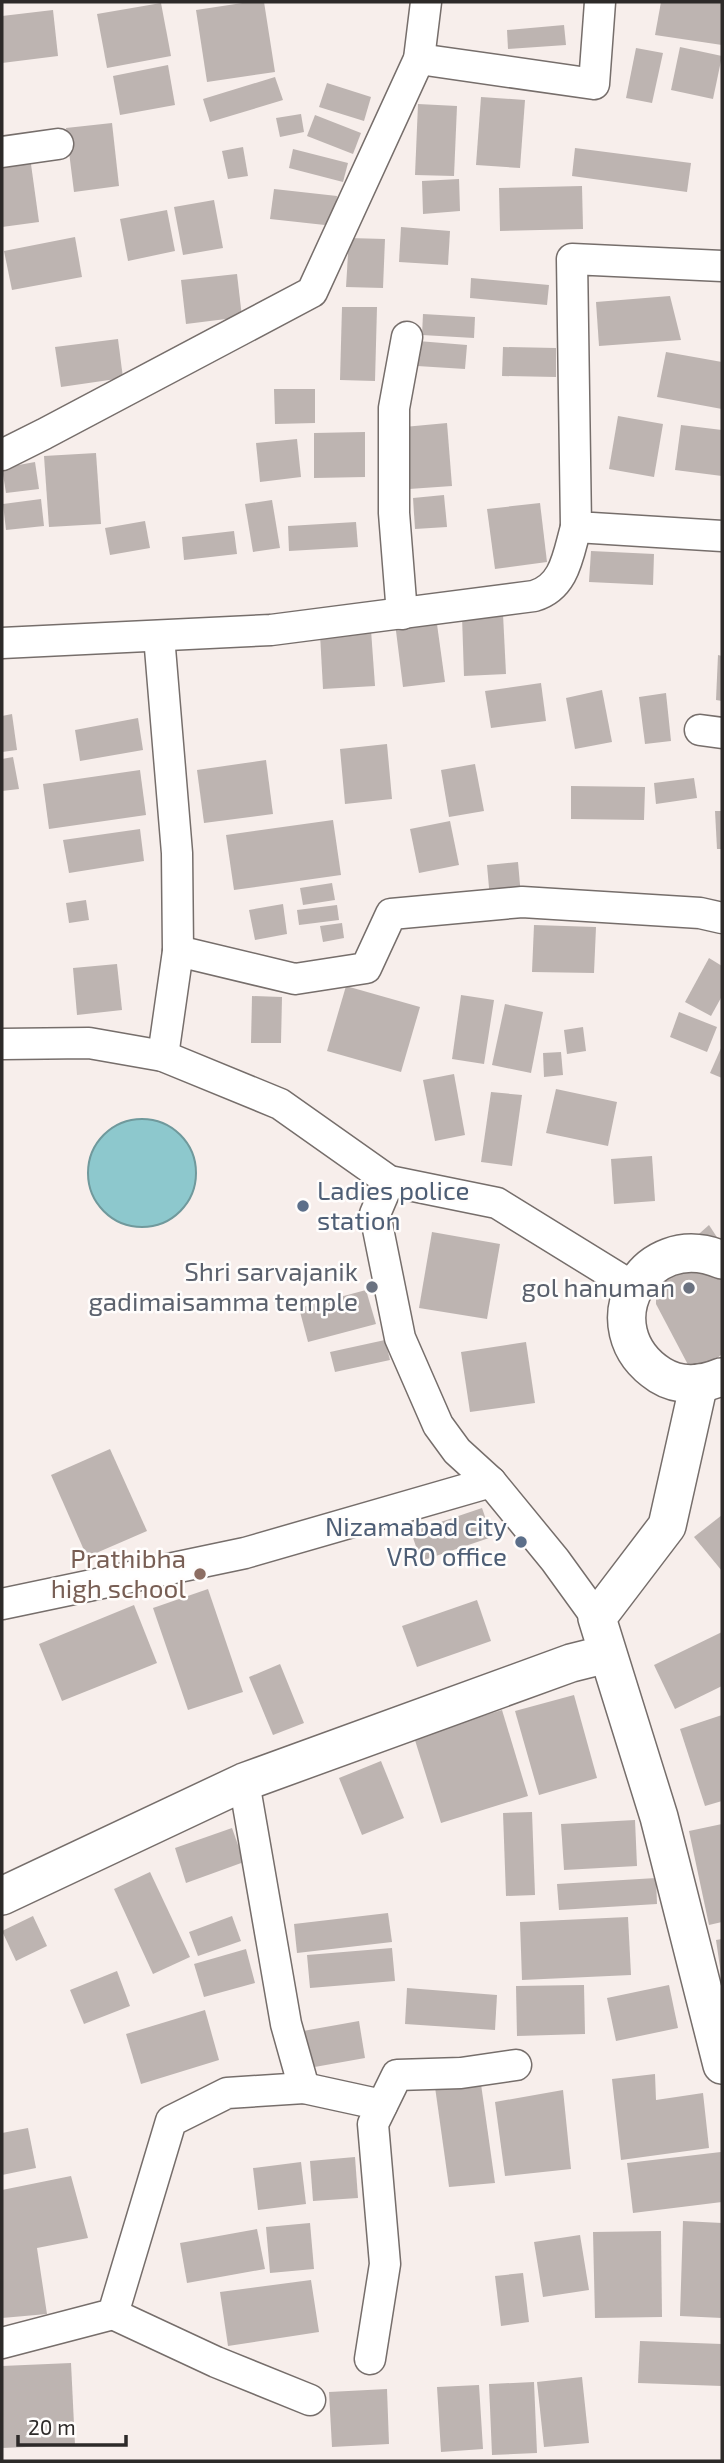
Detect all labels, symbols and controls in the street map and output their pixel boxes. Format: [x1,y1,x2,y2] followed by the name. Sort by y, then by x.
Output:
[317,1174,469,1235] place label: Ladies police station
[295,1198,311,1214] marker: Ladies police station
[88,1255,358,1316] place label: Shri sarvajanik gadimaisamma temple
[521,1271,675,1302] place label: gol hanuman
[364,1279,380,1295] marker: Shri sarvajanik gadimaisamma temple
[681,1280,697,1296] marker: gol hanuman
[325,1510,507,1571] place label: Nizamabad city VRO office
[513,1534,529,1550] marker: Nizamabad city VRO office
[51,1542,186,1603] place label: Prathibha high school
[192,1566,208,1582] marker: Prathibha high school
[18,2404,126,2448] scale bar
[28,2414,76,2439] text: 20 m

